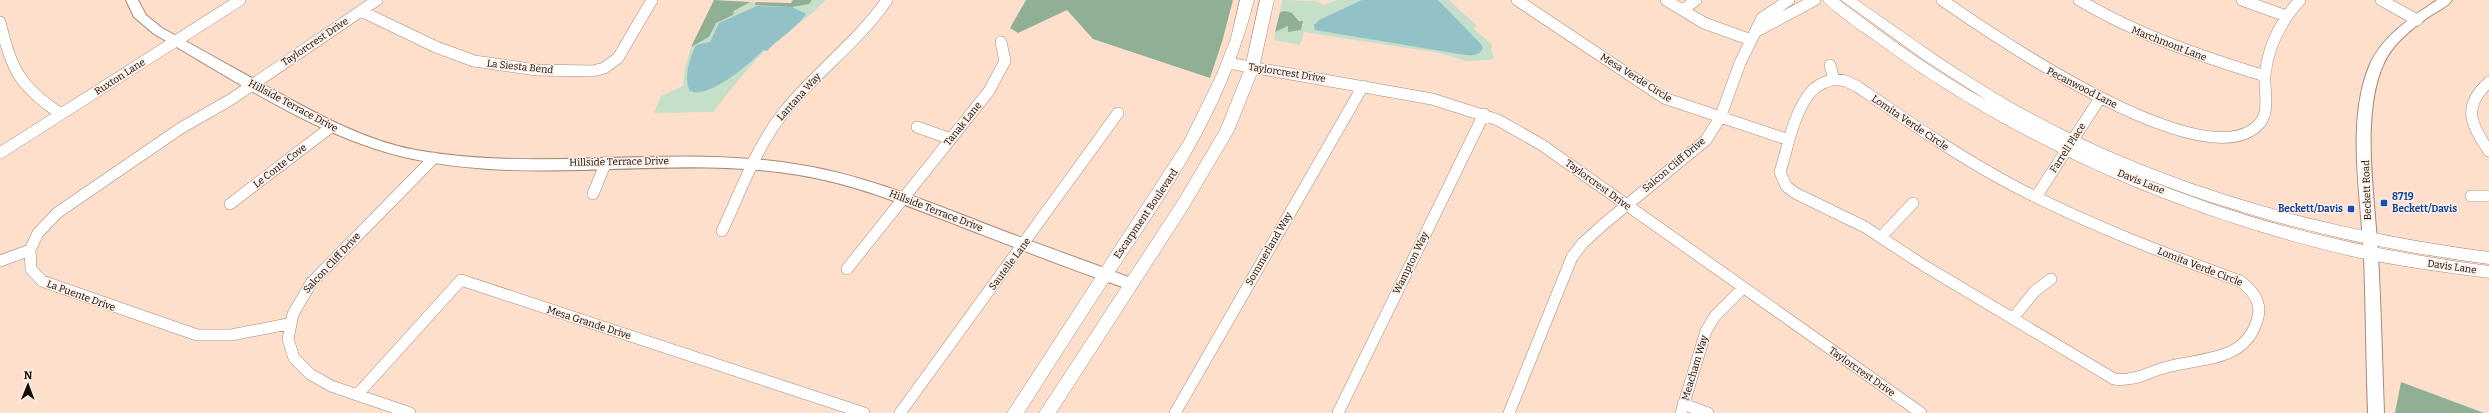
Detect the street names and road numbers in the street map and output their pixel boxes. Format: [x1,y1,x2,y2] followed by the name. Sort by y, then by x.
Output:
[279,15,351,69] street label: Taylorcrest Drive
[2130,24,2208,64] street label: Marchmont Lane
[1598,51,1674,105] street label: Mesa Verde Circle
[92,56,148,98] street label: Ruxton Lane
[486,58,554,76] street label: La Siesta Bend
[1247,61,1327,85] street label: Taylorcrest Drive
[2045,65,2119,111] street label: Pecanwood Lane
[775,70,824,123] street label: Lantana Way
[246,77,340,135] street label: Hillside Terrace Drive
[1869,93,1951,153] street label: Lomita Verde Circle
[942,100,984,148] street label: Tanak Lane
[2047,121,2089,175] street label: Farrell Place
[1640,135,1708,195] street label: Salcon Cliff Drive
[251,141,309,191] street label: Le Conte Cove
[569,155,669,169] street label: Hillside Terrace Drive
[1563,157,1633,213] street label: Taylorcrest Drive
[2360,160,2374,220] street label: Beckett Road
[1112,167,1181,261] street label: Escarpment Boulevard
[2116,167,2166,197] street label: Davis Lane
[887,188,985,234] street label: Hillside Terrace Drive
[1243,210,1295,288] street label: Sommerland Way
[1391,229,1432,296] street label: Wampton Way
[301,230,363,296] street label: Salcon Cliff Drive
[986,236,1034,292] street label: Sautelle Lane
[2156,245,2244,289] street label: Lomita Verde Circle
[2426,258,2478,276] street label: Davis Lane
[45,278,117,314] street label: La Puente Drive
[545,304,633,342] street label: Mesa Grande Drive
[1679,333,1711,402] street label: Meacham Way
[1827,345,1897,399] street label: Taylorcrest Drive

